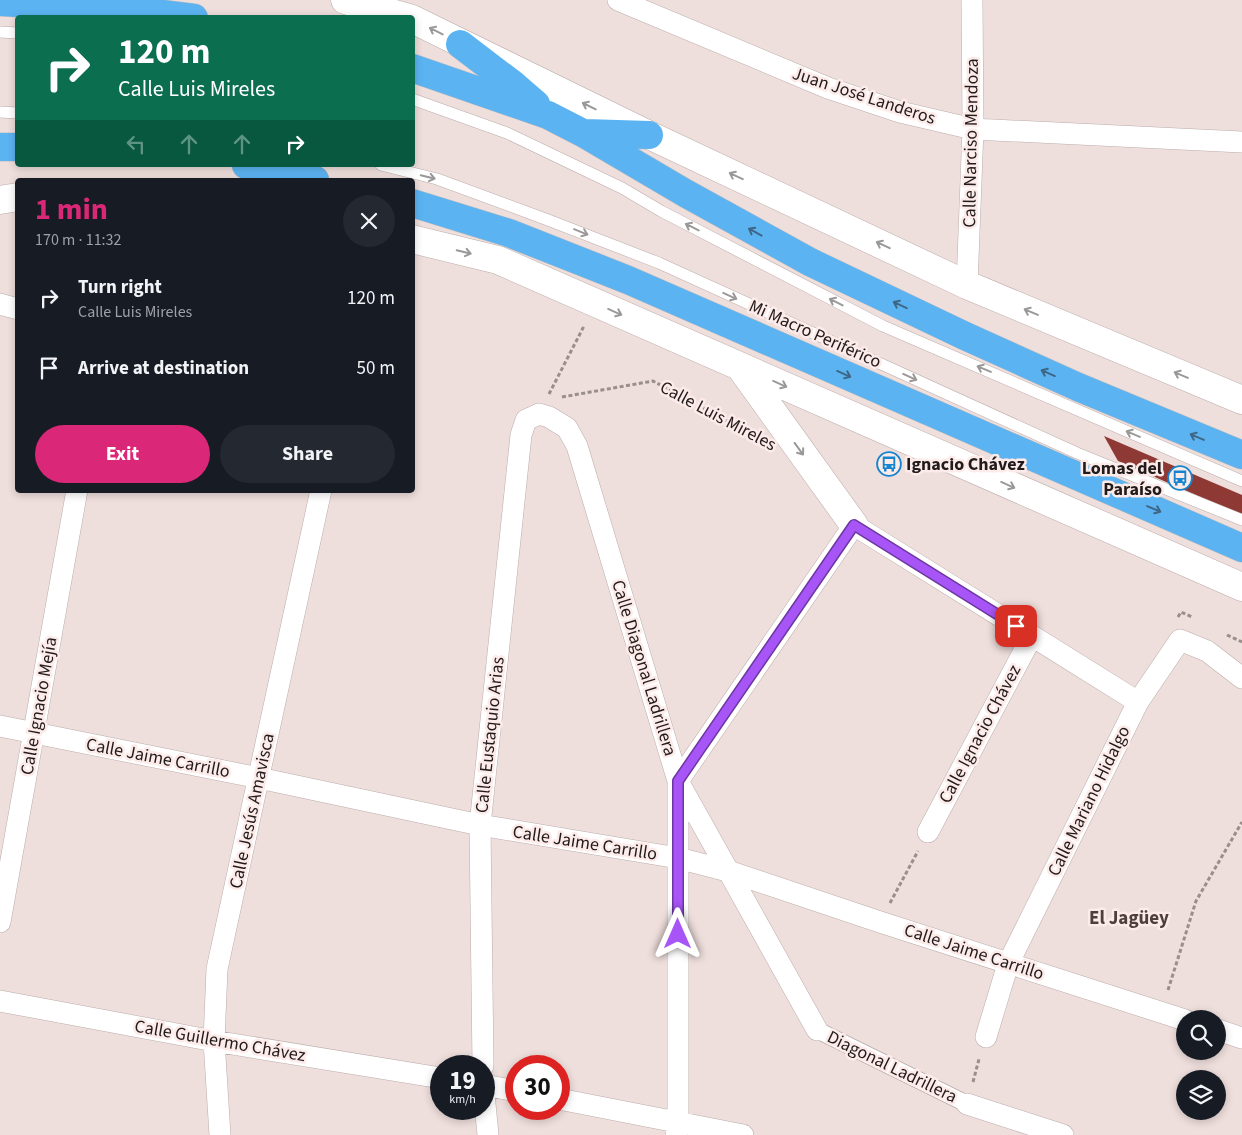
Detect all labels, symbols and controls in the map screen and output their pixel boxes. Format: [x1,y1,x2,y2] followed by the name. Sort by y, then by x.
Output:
[429,26,444,36] one-way arrow
[118,27,210,77] text: 120 m
[35,35,100,100] icon: right
[957,58,985,228] street label: Calle Narciso Mendoza
[789,61,939,131] street label: Juan José Landeros
[118,73,275,105] text: Calle Luis Mireles
[582,101,597,110] one-way arrow
[122,130,150,158] icon: left
[175,130,203,158] icon: ahead
[228,130,256,158] icon: ahead
[281,130,309,158] icon: right
[729,171,744,180] one-way arrow
[420,173,436,182] one-way arrow
[35,188,108,231] text: 1 min
[343,195,395,247] button: close
[685,222,700,231] one-way arrow
[748,227,763,236] one-way arrow
[573,228,588,238] one-way arrow
[35,229,122,251] text: 170 m · 11:32
[876,240,891,250] one-way arrow
[456,248,472,257] one-way arrow
[78,274,162,301] text: Turn right
[35,284,63,312] icon: right
[347,285,395,312] text: 120 m
[722,291,737,301] one-way arrow
[745,294,885,374] street label: Mi Macro Periférico
[829,297,844,306] one-way arrow
[893,300,908,309] one-way arrow
[78,301,192,323] text: Calle Luis Mireles
[607,307,622,317] one-way arrow
[1024,307,1039,316] one-way arrow
[35,354,63,382] icon: arrive
[78,355,249,382] text: Arrive at destination
[357,355,395,382] text: 50 m
[977,364,992,374] one-way arrow
[1041,367,1056,377] one-way arrow
[1174,369,1189,379] one-way arrow
[836,370,851,380] one-way arrow
[902,373,917,383] one-way arrow
[655,375,781,457] street label: Calle Luis Mireles
[772,380,787,390] one-way arrow
[35,425,210,483] button: Exit
[220,425,395,483] button: Share
[1126,428,1141,438] one-way arrow
[1190,431,1205,441] one-way arrow
[794,442,804,456] one-way arrow
[876,451,902,477] bus stop icon: Ignacio Chávez
[906,452,1025,477] place label: Ignacio Chávez
[1082,456,1162,502] place label: Lomas del Paraíso
[1167,465,1193,491] bus stop icon: Lomas del Paraíso
[1000,480,1015,490] one-way arrow
[1146,505,1161,515] one-way arrow
[605,577,683,759] street label: Calle Diagonal Ladrillera
[995,605,1037,647] pin
[1002,612,1030,640] icon: arrive
[15,635,63,777] street label: Calle Ignacio Mejía
[469,656,511,814] street label: Calle Eustaquio Arias
[933,660,1027,808] street label: Calle Ignacio Chávez
[1042,722,1136,880] street label: Calle Mariano Hidalgo
[223,731,281,891] street label: Calle Jesús Amavisca
[84,732,232,784] street label: Calle Jaime Carrillo
[511,819,659,867] street label: Calle Jaime Carrillo
[1089,905,1169,932] district label: El Jagüey
[651,907,703,959] position arrow
[901,918,1047,986] street label: Calle Jaime Carrillo
[1176,1010,1226,1120] map controls
[1176,1010,1226,1060] button: search
[133,1014,308,1068] street label: Calle Guillermo Chávez
[823,1025,961,1109] street label: Diagonal Ladrillera
[505,1055,570,1120] speed limit sign: 30
[449,1063,476,1099] text: 19
[1176,1070,1226,1120] button: layers
[449,1091,476,1108] text: km/h

